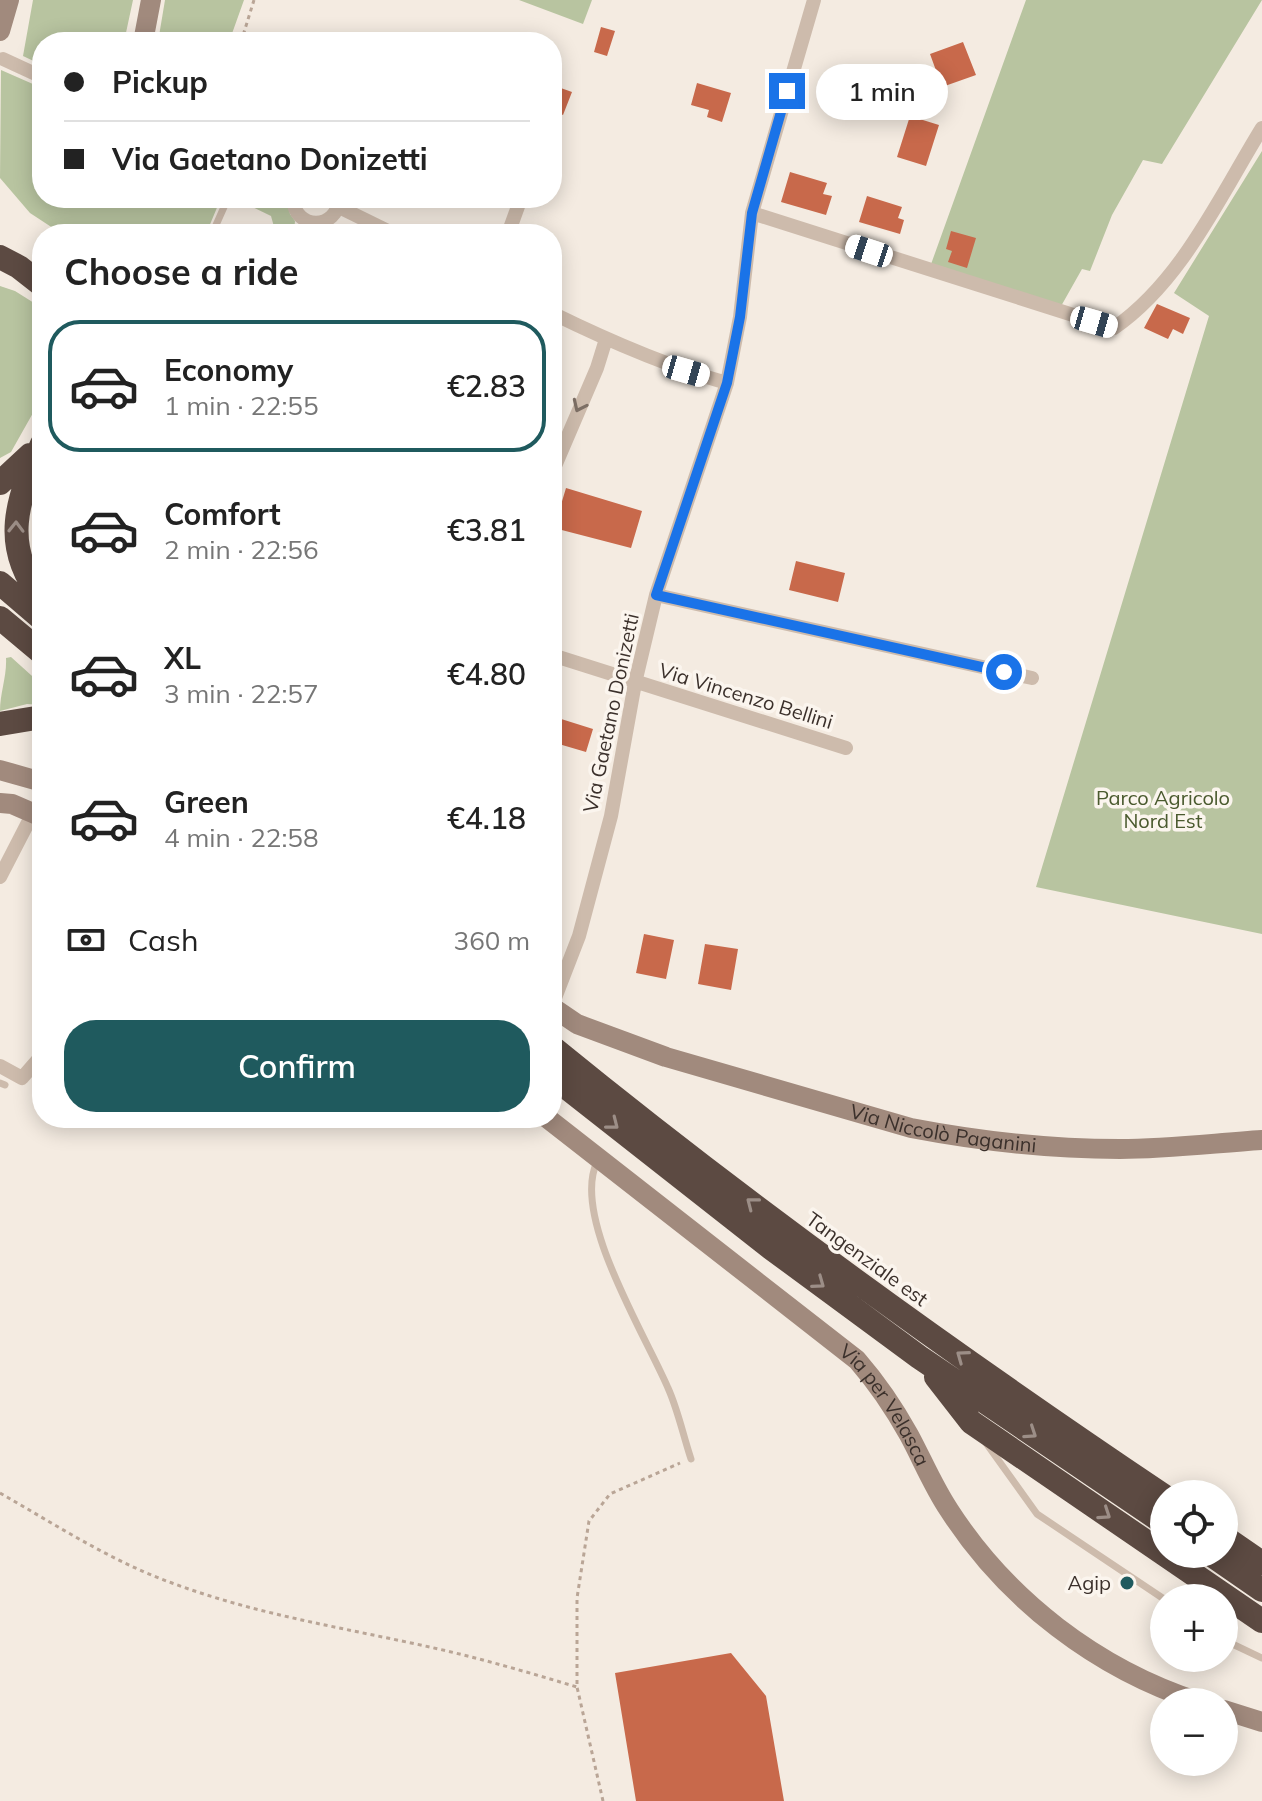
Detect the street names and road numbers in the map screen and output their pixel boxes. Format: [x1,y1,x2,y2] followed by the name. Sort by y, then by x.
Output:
[577,611,644,815] street label: Via Gaetano Donizetti
[656,657,836,734] street label: Via Vincenzo Bellini
[847,1098,1037,1157] street label: Via Niccolò Paganini
[801,1206,933,1311] street label: Tangenziale est
[835,1338,936,1470] street label: Via per Velasca

